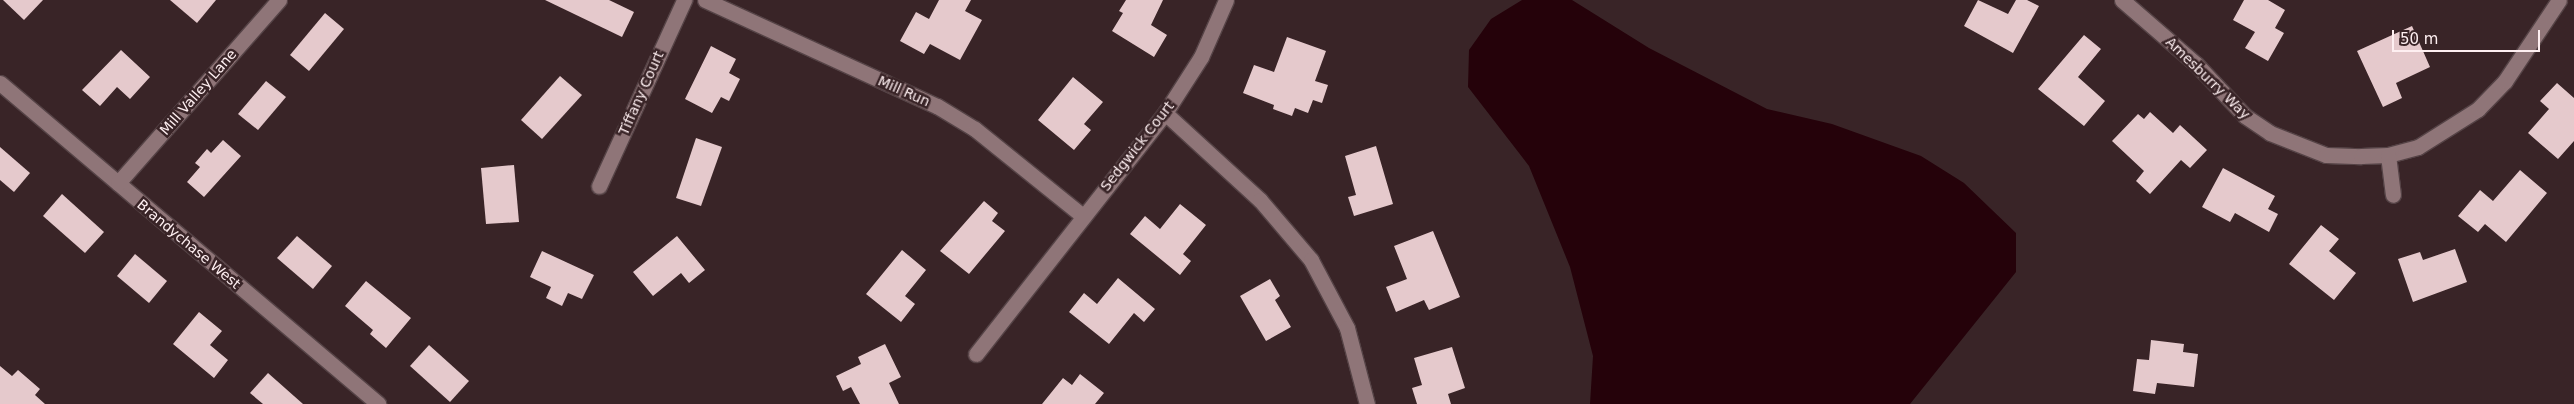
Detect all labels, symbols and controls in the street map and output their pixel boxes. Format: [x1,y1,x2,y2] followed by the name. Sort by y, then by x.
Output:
[2394,20,2542,52] scale bar
[2400,30,2438,48] text: 50 m
[2162,34,2254,122] street label: Amesburry Way
[156,46,240,138] street label: Mill Valley Lane
[615,48,667,138] street label: Tiffany Court
[875,72,933,110] street label: Mill Run
[1097,98,1177,194] street label: Sedgwick Court
[134,196,244,292] street label: Brandychase West

